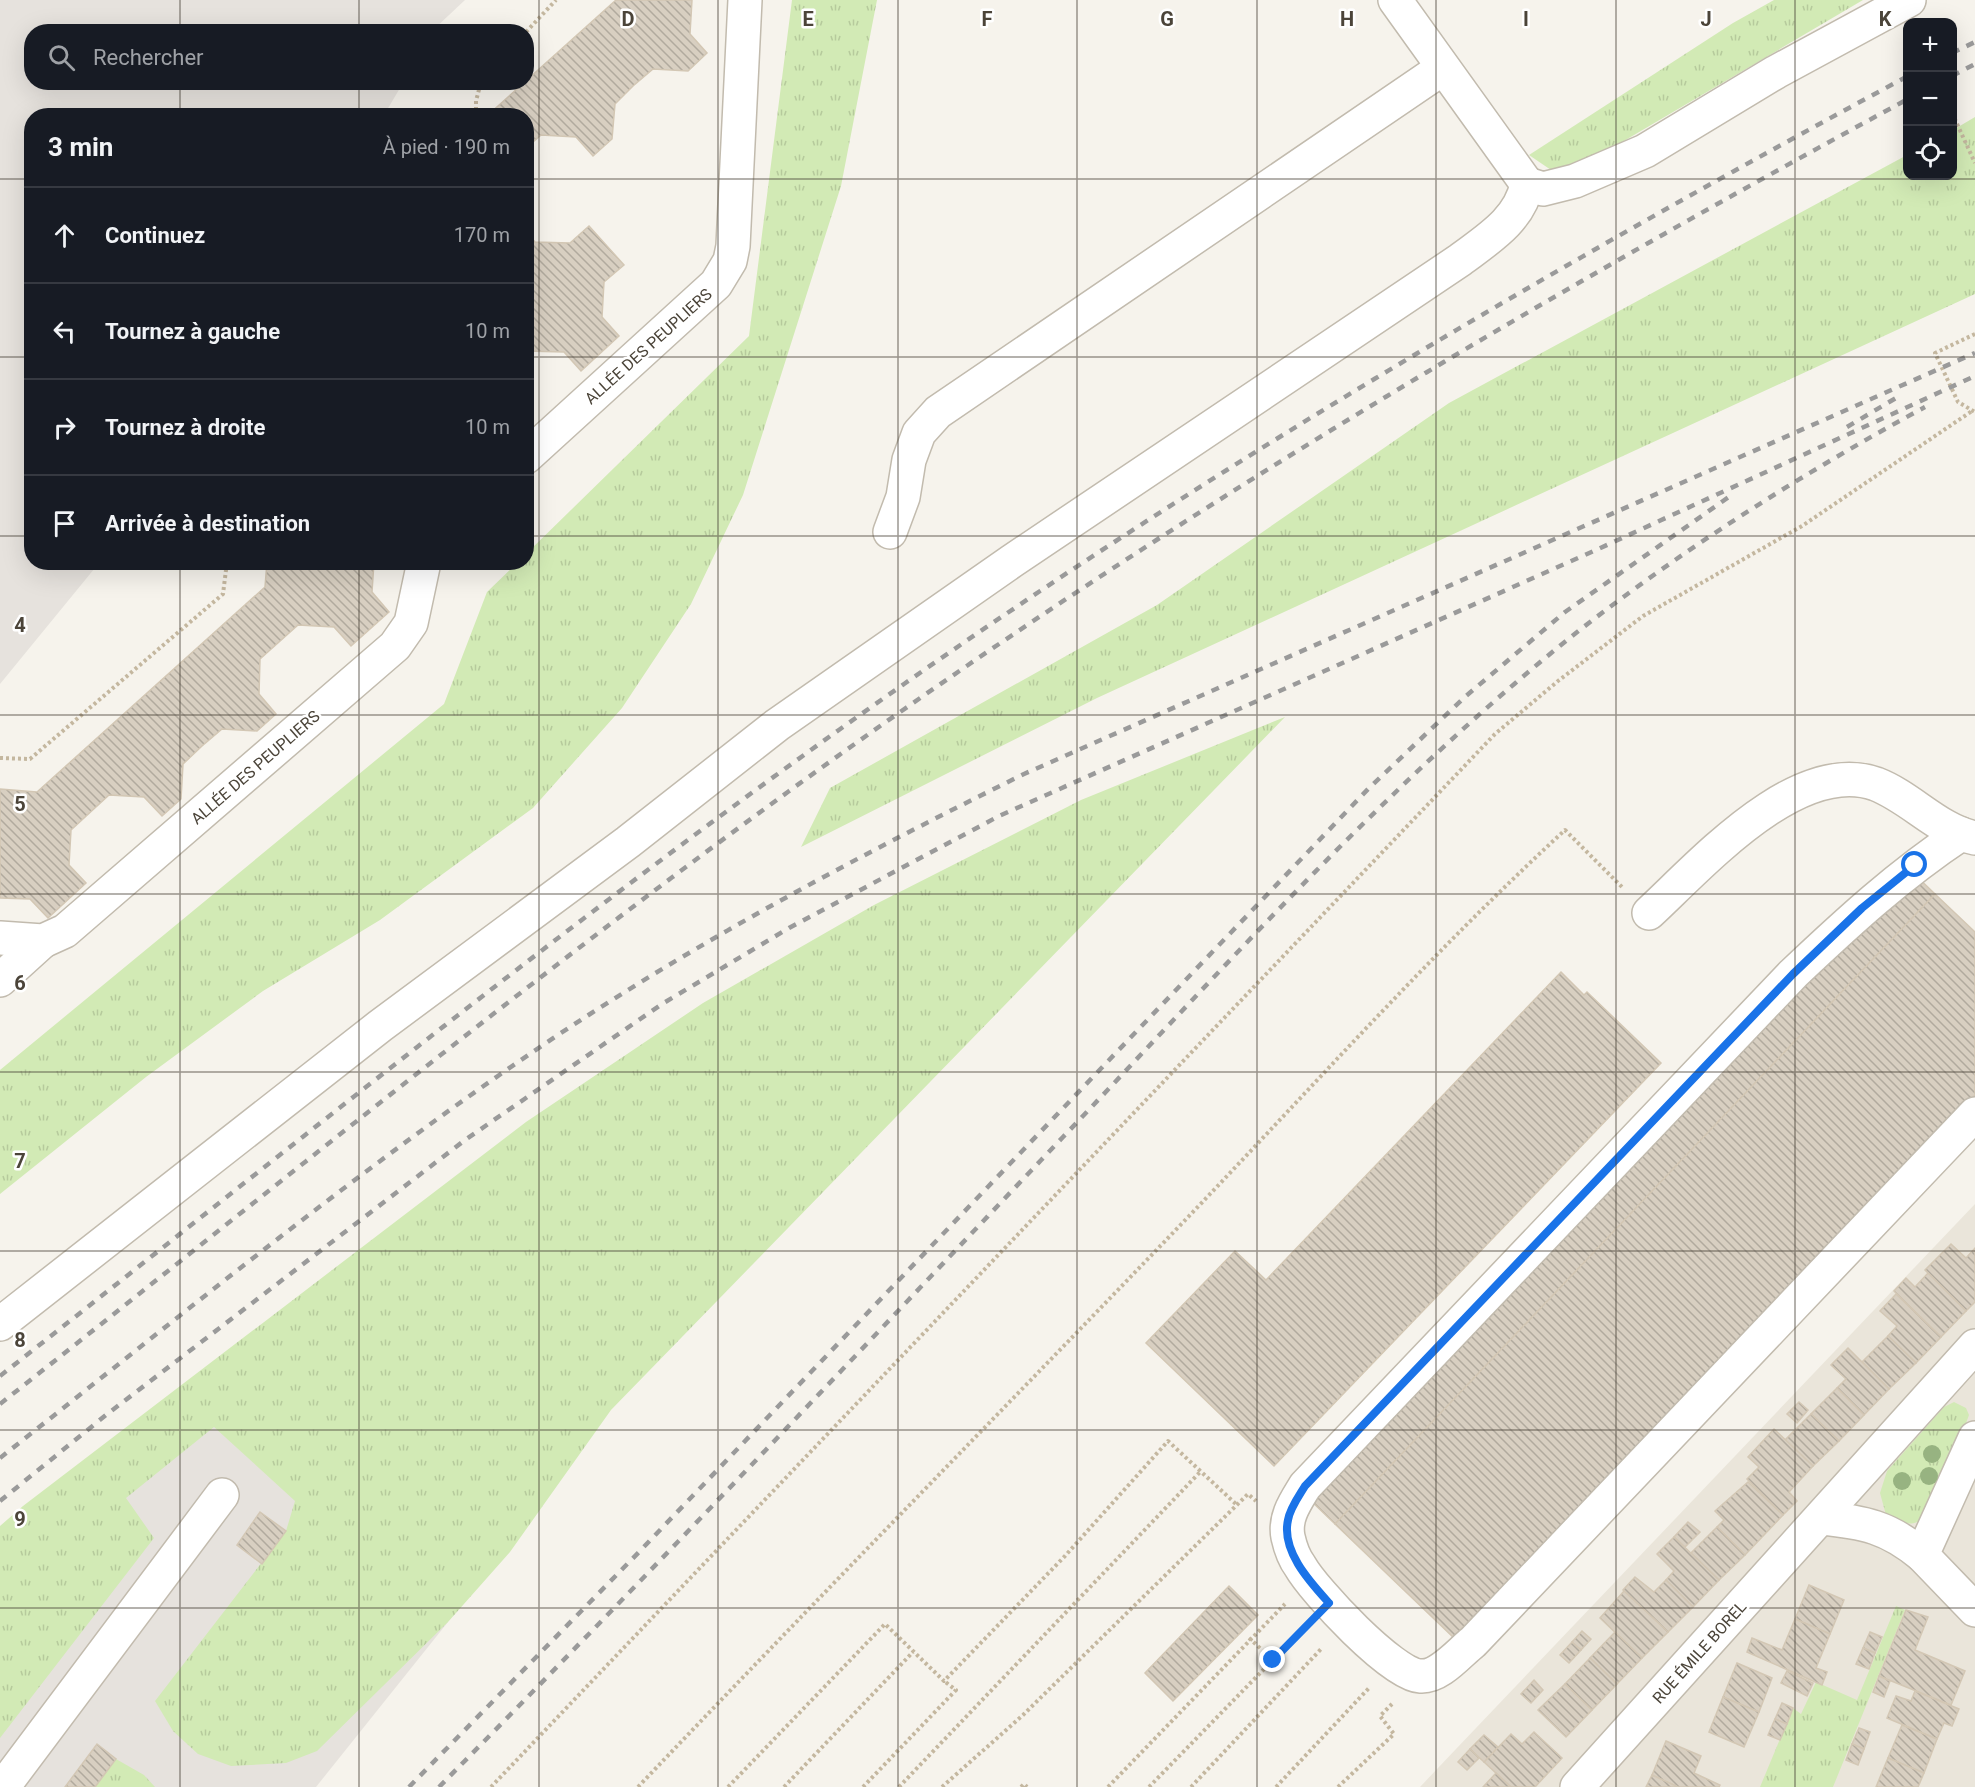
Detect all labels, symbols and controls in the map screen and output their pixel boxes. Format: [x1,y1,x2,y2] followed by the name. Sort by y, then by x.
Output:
[622,7,635,31] text: D
[802,7,814,31] text: E
[982,7,993,31] text: F
[1160,7,1174,31] text: G
[1340,7,1354,31] text: H
[1523,7,1529,31] text: I
[1700,7,1712,31] text: J
[1879,7,1892,31] text: K
[1903,18,1957,180] map controls
[1903,18,1957,72] button: +
[24,24,534,90] search box
[45,41,78,74] icon: search
[93,45,204,70] text: Rechercher
[1903,72,1957,126] button: −
[1903,126,1957,180] button: locate
[48,132,113,162] text: 3 min
[383,135,510,159] text: À pied · 190 m
[48,219,81,252] icon: ahead
[105,223,205,248] text: Continuez
[454,223,510,247] text: 170 m
[581,284,716,408] street label: ALLÉE DES PEUPLIERS
[48,315,81,348] icon: left
[105,319,280,344] text: Tournez à gauche
[465,319,510,343] text: 10 m
[48,411,81,444] icon: right
[105,415,265,440] text: Tournez à droite
[465,415,510,439] text: 10 m
[48,507,81,540] icon: arrive
[105,511,310,536] text: Arrivée à destination
[14,613,26,637] text: 4
[187,706,323,828] street label: ALLÉE DES PEUPLIERS
[14,792,26,816] text: 5
[1901,851,1927,877] route start
[14,971,26,995] text: 6
[14,1149,26,1173] text: 7
[14,1328,26,1352] text: 8
[14,1507,26,1531] text: 9
[1649,1597,1750,1707] street label: RUE ÉMILE BOREL
[1259,1646,1285,1672] route end

